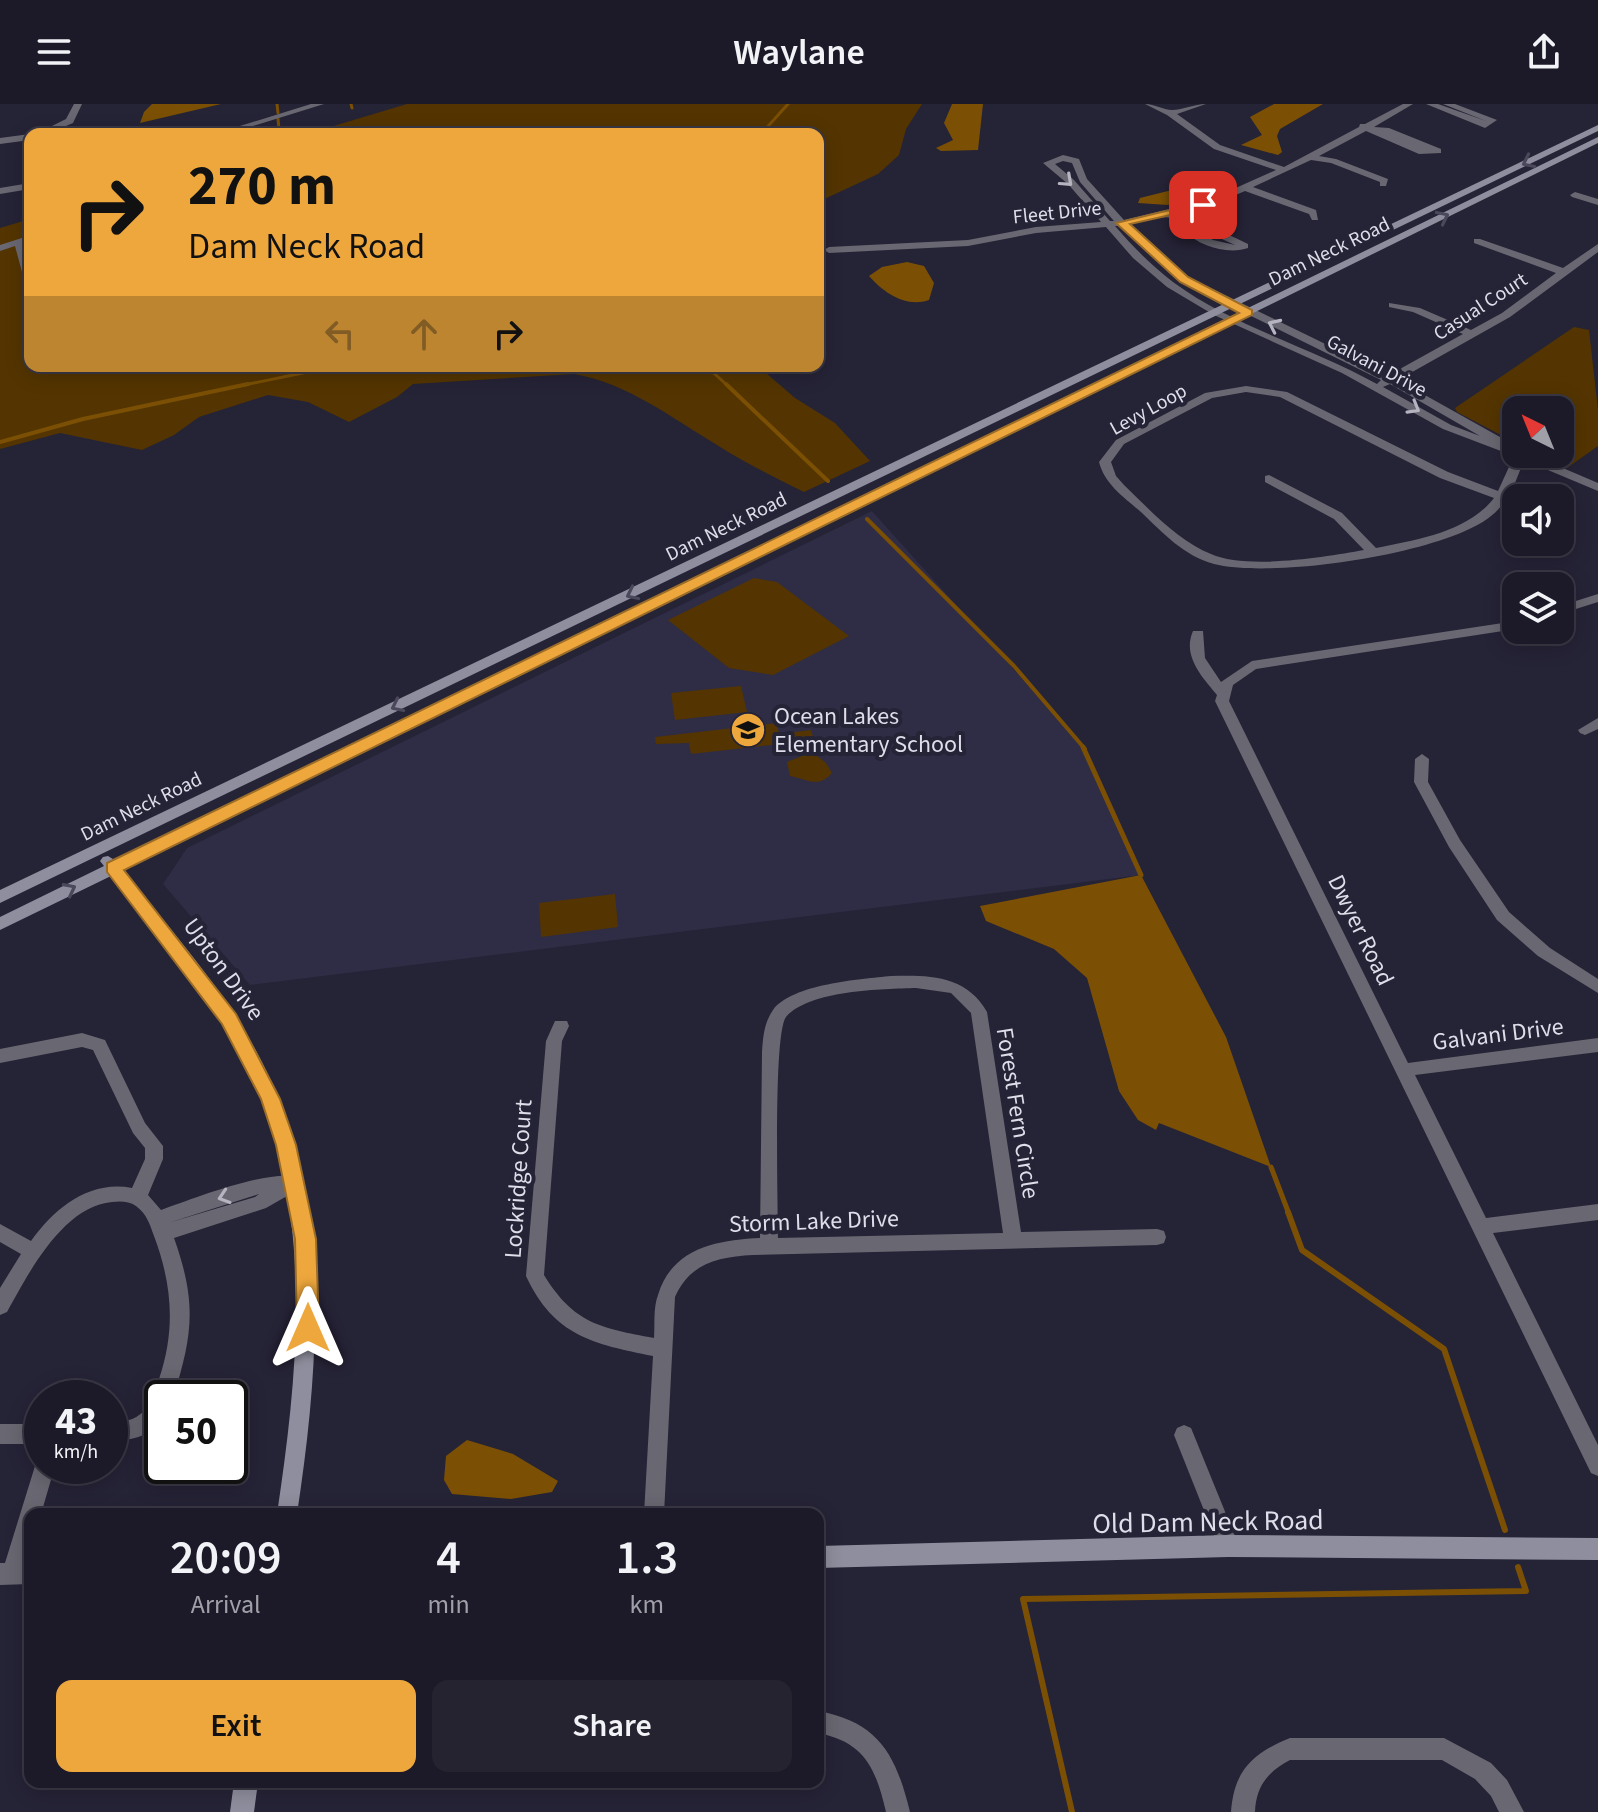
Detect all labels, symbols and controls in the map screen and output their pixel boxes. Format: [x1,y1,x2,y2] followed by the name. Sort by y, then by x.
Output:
[733,27,865,78] text: Waylane
[32,30,76,74] icon: menu
[1522,30,1566,74] icon: share
[188,147,336,226] text: 270 m
[1522,152,1536,168] one-way arrow
[56,160,160,264] icon: right
[1058,171,1073,185] one-way arrow
[1169,171,1237,239] pin
[1181,183,1225,227] icon: arrive
[1012,194,1103,232] street label: Fleet Drive
[1264,210,1395,293] street label: Dam Neck Road
[1435,211,1450,227] one-way arrow
[188,221,425,272] text: Dam Neck Road
[1428,266,1533,348] street label: Casual Court
[318,312,362,356] icon: left
[402,312,446,356] icon: ahead
[486,312,530,356] icon: right
[1268,319,1283,335] one-way arrow
[1322,328,1432,404] street label: Galvani Drive
[1105,377,1192,443] street label: Levy Loop
[1502,396,1574,468] north arrow
[1502,396,1574,644] map controls
[1405,398,1420,414] one-way arrow
[1502,484,1574,556] button: sound
[661,485,792,568] street label: Dam Neck Road
[1502,572,1574,644] button: layers
[625,584,640,599] one-way arrow
[391,696,406,712] one-way arrow
[774,699,963,762] place label: Ocean Lakes Elementary School
[729,711,767,749] school or university icon: Ocean Lakes Elementary School
[76,765,207,848] street label: Dam Neck Road
[1319,869,1403,992] street label: Dwyer Road
[61,883,76,899] one-way arrow
[174,911,273,1028] street label: Upton Drive
[1431,1009,1566,1060] street label: Galvani Drive
[987,1025,1048,1201] street label: Forest Fern Circle
[495,1098,542,1260] street label: Lockridge Court
[218,1188,232,1204] one-way arrow
[728,1201,900,1242] street label: Storm Lake Drive
[266,1286,350,1370] position arrow
[144,1380,248,1484] speed limit sign: 50
[55,1393,97,1450] text: 43
[54,1438,98,1466] text: km/h
[1092,1500,1324,1544] street label: Old Dam Neck Road
[170,1524,282,1592] text: 20:09
[436,1524,461,1592] text: 4
[616,1524,678,1592] text: 1.3
[191,1586,261,1623] text: Arrival
[428,1586,470,1623] text: min
[630,1586,664,1623] text: km
[56,1680,416,1772] button: Exit
[432,1680,792,1772] button: Share

